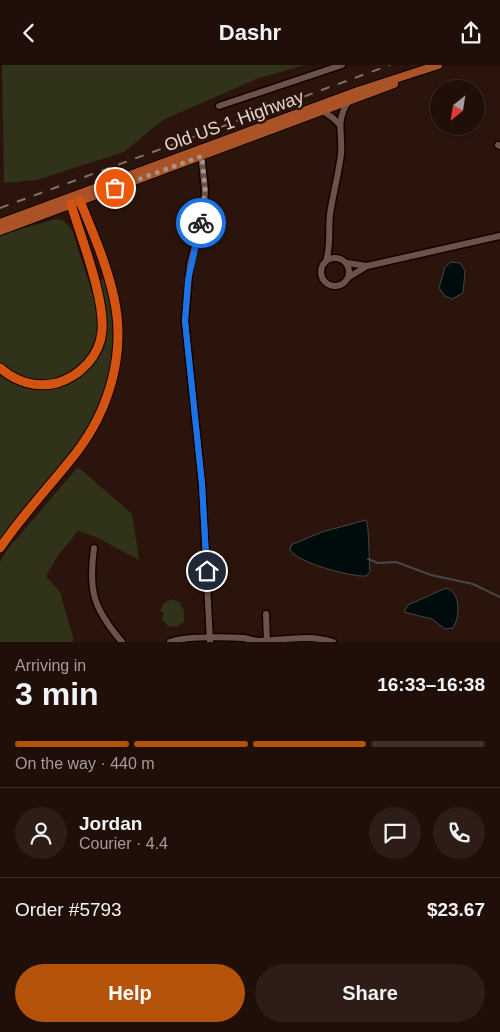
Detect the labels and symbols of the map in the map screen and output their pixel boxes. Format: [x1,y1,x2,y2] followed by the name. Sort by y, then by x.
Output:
[430,80,485,135] north arrow
[161,86,307,156] street label: Old US 1 Highway
[94,167,136,209] pin
[176,198,226,248] courier
[186,550,228,592] pin

